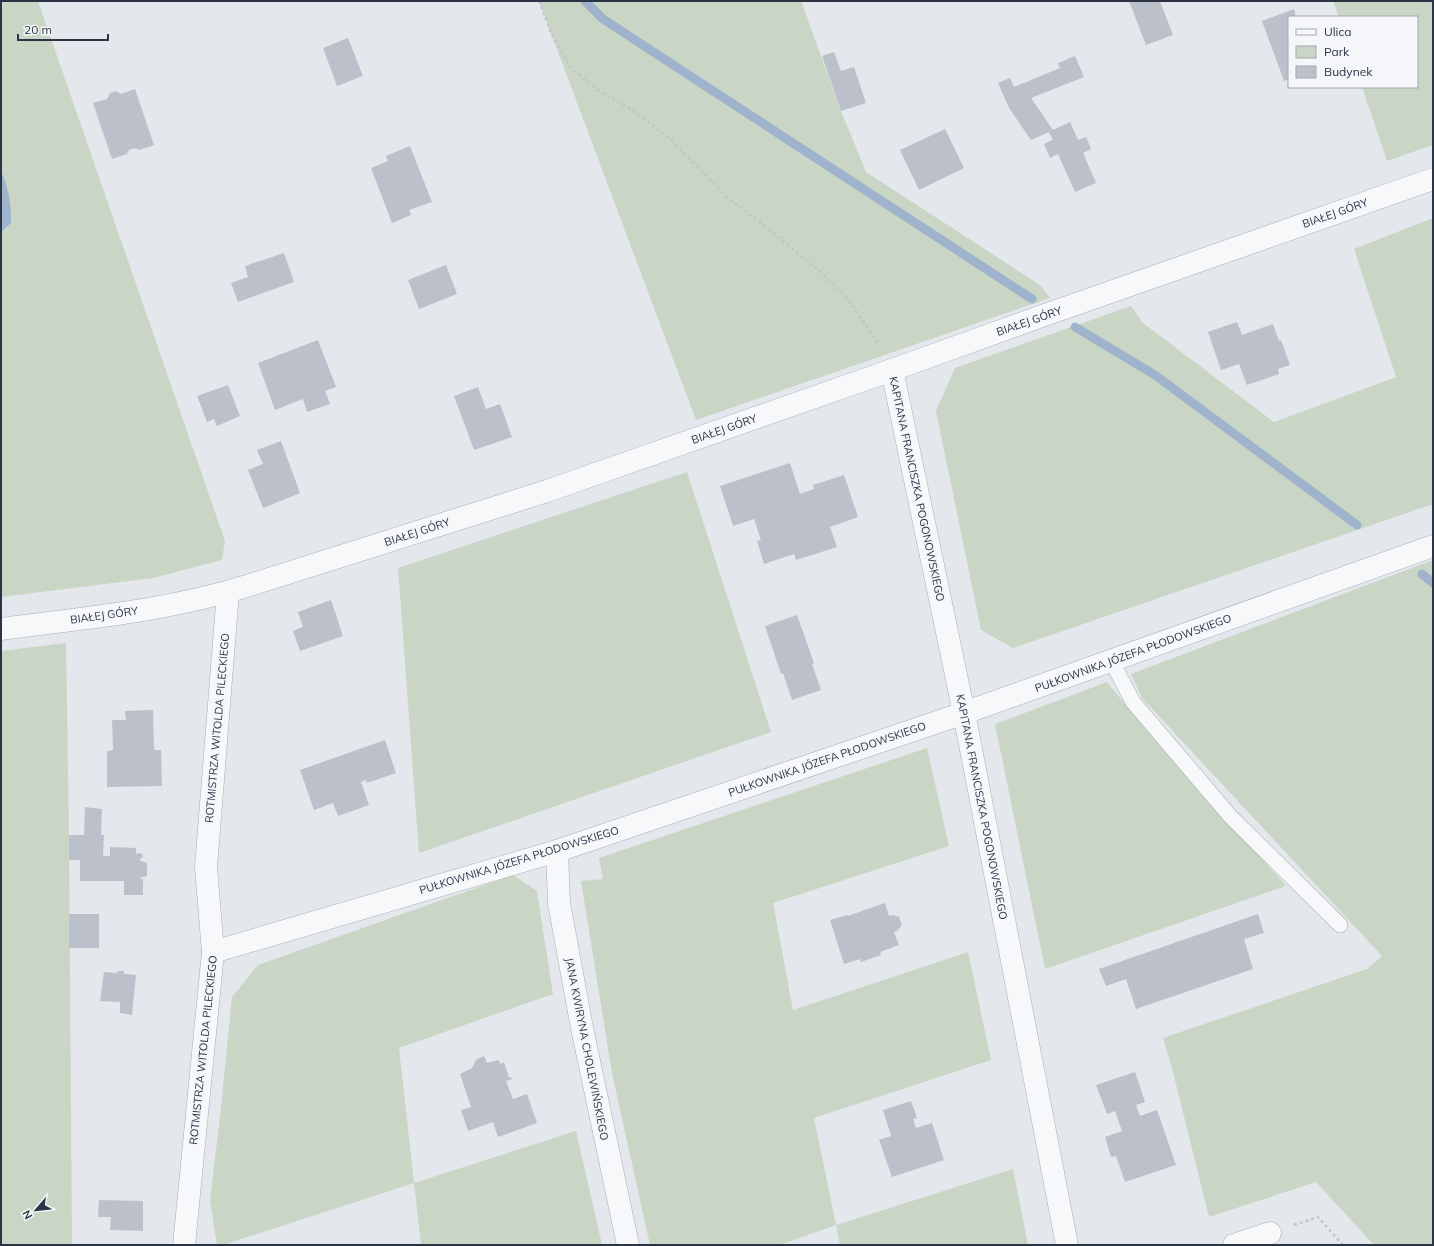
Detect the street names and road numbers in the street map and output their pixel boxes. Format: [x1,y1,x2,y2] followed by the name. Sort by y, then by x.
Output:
[1300,195,1370,231] street label: BIAŁEJ GÓRY
[994,303,1064,339] street label: BIAŁEJ GÓRY
[886,375,948,603] street label: KAPITANA FRANCISZKA POGONOWSKIEGO
[689,411,759,447] street label: BIAŁEJ GÓRY
[382,515,452,549] street label: BIAŁEJ GÓRY
[69,603,139,627] street label: BIAŁEJ GÓRY
[1033,611,1233,695] street label: PUŁKOWNIKA JÓZEFA PŁODOWSKIEGO
[202,633,232,823] street label: ROTMISTRZA WITOLDA PILECKIEGO
[953,693,1011,921] street label: KAPITANA FRANCISZKA POGONOWSKIEGO
[726,719,928,799] street label: PUŁKOWNIKA JÓZEFA PŁODOWSKIEGO
[417,823,621,897] street label: PUŁKOWNIKA JÓZEFA PŁODOWSKIEGO
[186,955,220,1145] street label: ROTMISTRZA WITOLDA PILECKIEGO
[562,956,612,1142] street label: JANA KWIRYNA CHOLEWIŃSKIEGO

